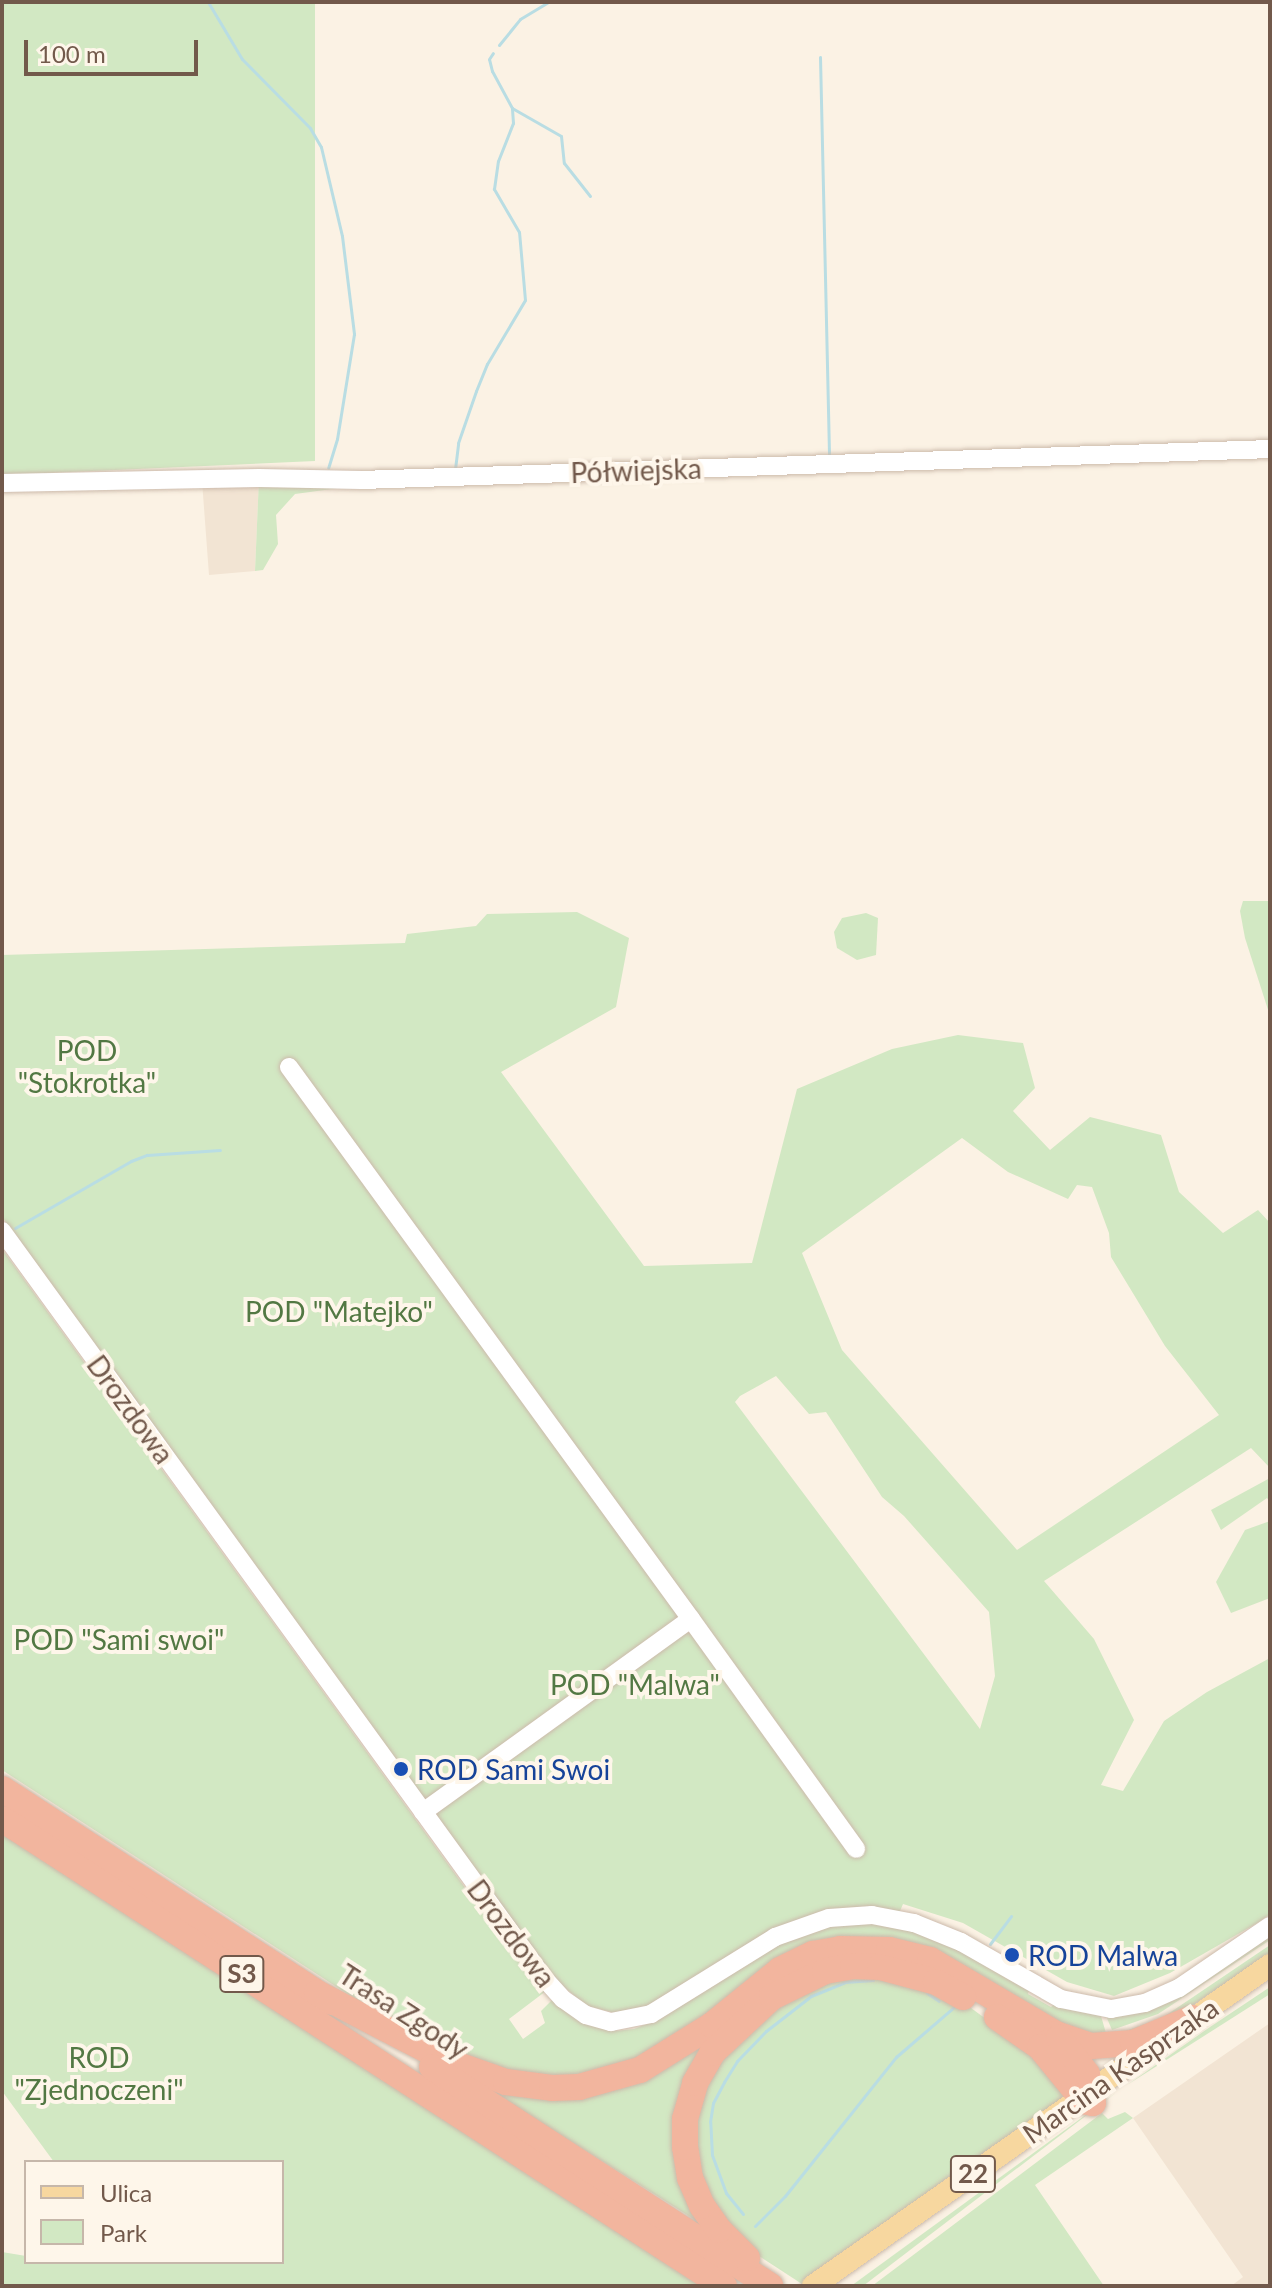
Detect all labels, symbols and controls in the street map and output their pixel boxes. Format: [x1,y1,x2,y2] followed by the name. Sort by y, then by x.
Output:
[28,24,202,74] scale bar
[38,39,106,68] text: 100 m
[570,451,702,489] street label: Półwiejska
[18,1033,156,1099] park label: POD "Stokrotka"
[245,1294,433,1328] park label: POD "Matejko"
[80,1348,182,1470] street label: Drozdowa
[14,1622,224,1656] park label: POD "Sami swoi"
[550,1667,720,1701] park label: POD "Malwa"
[417,1752,610,1786] place label: ROD Sami Swoi
[392,1760,410,1778] marker: ROD Sami Swoi
[461,1873,563,1993] street label: Drozdowa
[1028,1938,1178,1972] place label: ROD Malwa
[1003,1946,1021,1964] marker: ROD Malwa
[218,1952,266,1996] road number: S3
[333,1957,475,2065] street label: Trasa Zgody
[1016,1990,1224,2150] street label: Marcina Kasprzaka
[14,2040,184,2106] park label: ROD "Zjednoczeni"
[949,2152,997,2196] road number: 22
[24,2160,284,2264] legend
[100,2178,152,2207] text: Ulica
[100,2218,147,2247] text: Park

